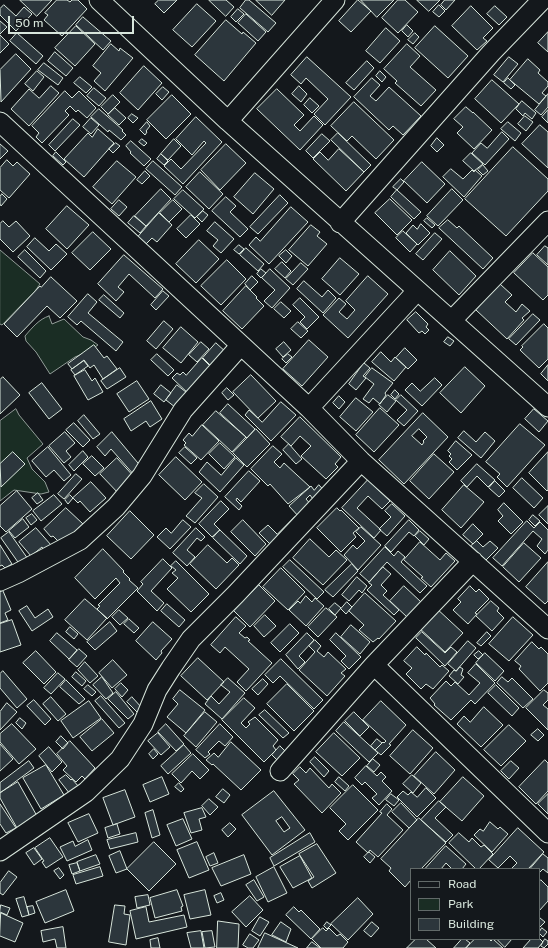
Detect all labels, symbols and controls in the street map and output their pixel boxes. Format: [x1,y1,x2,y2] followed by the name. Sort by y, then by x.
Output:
[10,8,136,34] scale bar
[15,16,43,30] text: 50 m
[410,868,540,940] legend
[448,877,476,891] text: Road
[448,897,474,911] text: Park
[448,917,494,931] text: Building

